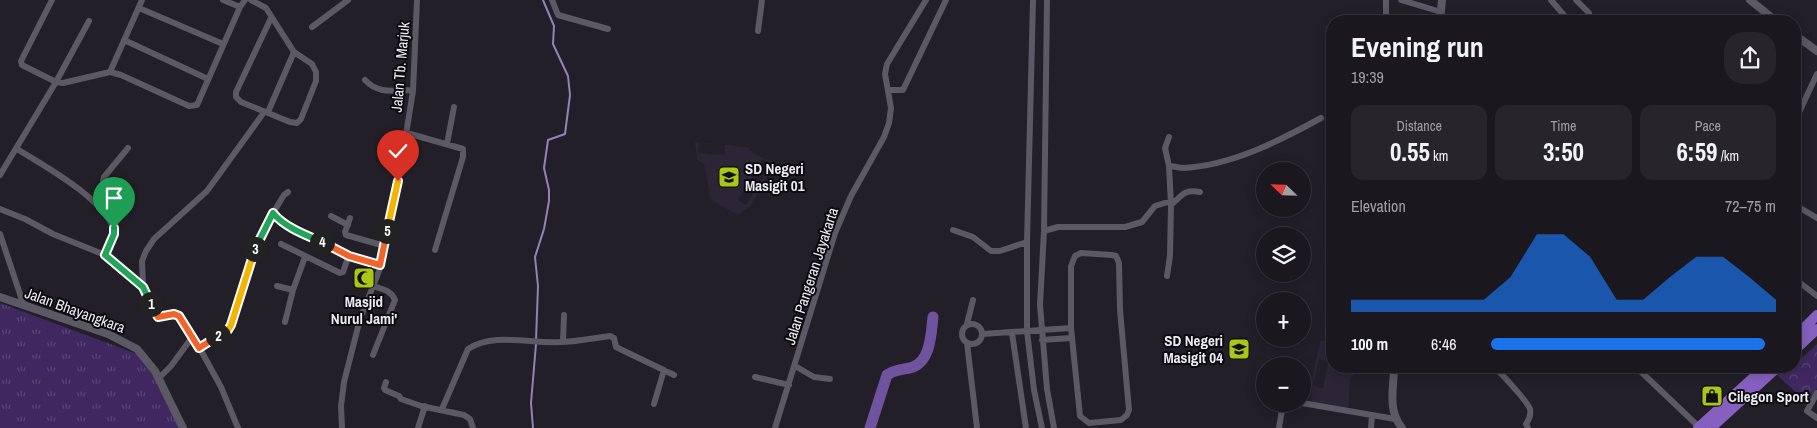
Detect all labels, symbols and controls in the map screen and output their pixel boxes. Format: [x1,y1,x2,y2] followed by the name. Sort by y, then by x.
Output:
[386,20,414,113] street label: Jalan Tb. Marjuk
[1351,28,1484,66] text: Evening run
[1724,32,1776,84] button: share
[1351,66,1384,88] text: 19:39
[1397,117,1442,135] text: Distance
[1551,117,1576,135] text: Time
[1695,117,1721,135] text: Pace
[377,130,419,181] pin
[1390,135,1430,169] text: 0.55
[1543,135,1584,169] text: 3:50
[1676,135,1717,169] text: 6:59
[384,137,412,165] icon: check
[1430,147,1448,165] text: km
[1717,147,1739,165] text: /km
[745,158,805,196] place label: SD Negeri Masigit 01
[1256,162,1311,218] north arrow
[1256,162,1311,412] map controls
[717,165,741,189] school or university icon: SD Negeri Masigit 01
[93,177,135,228] pin
[100,184,128,212] icon: arrive
[1351,195,1406,217] text: Elevation
[1725,195,1776,217] text: 72–75 m
[779,205,843,347] street label: Jalan Pangeran Jayakarta
[374,218,400,244] pin: 5
[384,222,391,240] text: 5
[1256,227,1311,282] button: layers
[310,230,334,254] pin: 4
[319,233,326,251] text: 4
[242,236,268,262] pin: 3
[252,240,259,258] text: 3
[352,266,376,290] mosque icon: Masjid Nurul Jami'
[22,282,128,338] street label: Jalan Bhayangkara
[331,291,397,329] place label: Masjid Nurul Jami'
[138,292,164,316] pin: 1
[1256,292,1311,347] button: +
[148,295,155,313] text: 1
[206,324,230,348] pin: 2
[215,327,222,345] text: 2
[1164,330,1223,368] place label: SD Negeri Masigit 04
[1351,333,1388,355] text: 100 m
[1431,333,1457,355] text: 6:46
[1227,337,1251,361] school or university icon: SD Negeri Masigit 04
[1256,357,1311,412] button: −
[1700,384,1724,408] shop icon: Cilegon Sport
[1728,386,1809,407] place label: Cilegon Sport

